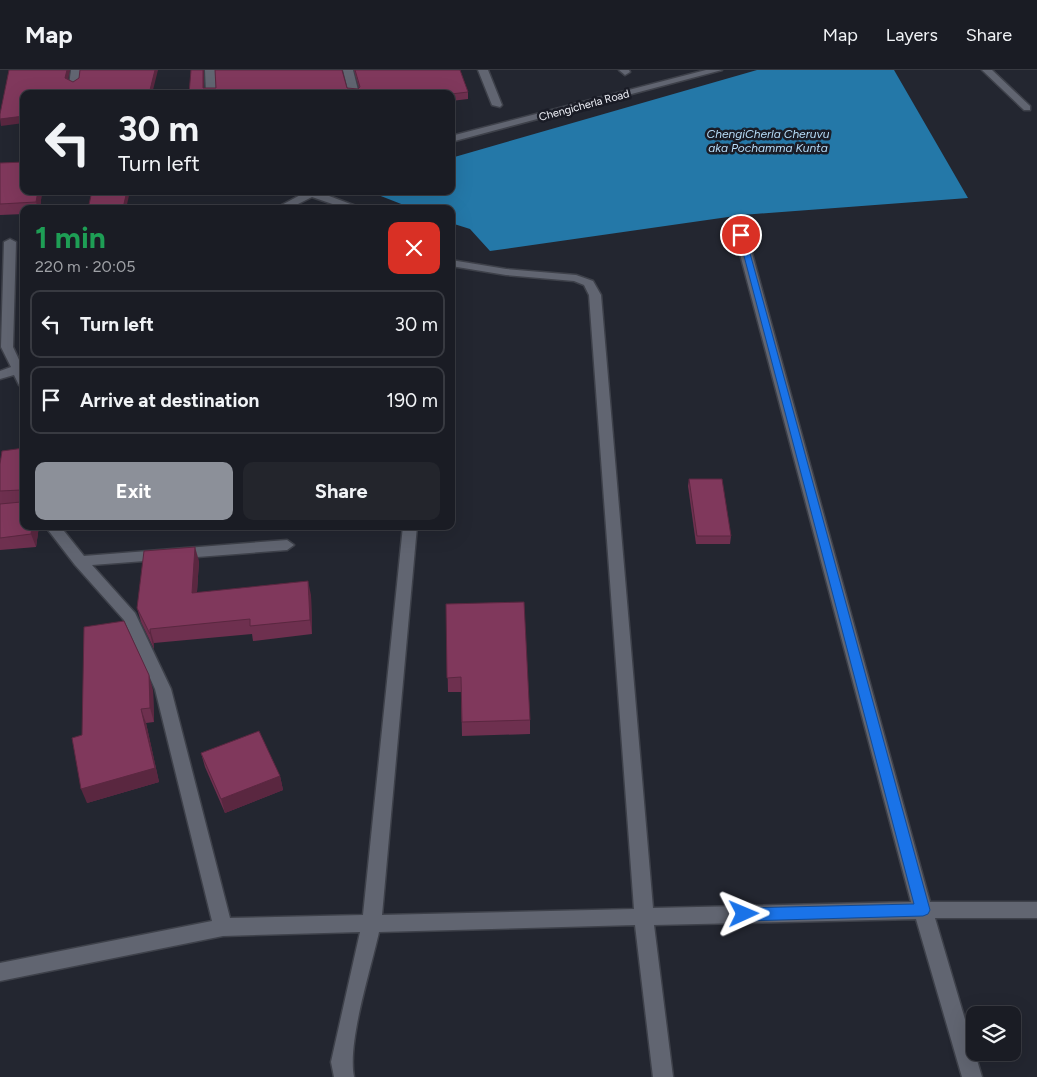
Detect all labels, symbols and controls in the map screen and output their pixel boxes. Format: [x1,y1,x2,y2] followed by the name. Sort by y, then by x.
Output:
[25,20,73,49] text: Map
[823,24,858,46] text: Map
[886,24,938,46] text: Layers
[966,24,1012,46] text: Share
[537,87,631,124] street label: Chengicherla Road
[118,108,199,150] text: 30 m
[35,110,100,175] icon: left
[707,127,830,155] water label: ChengiCherla Cheruvu aka Pochamma Kunta
[118,150,200,177] text: Turn left
[720,214,762,256] pin
[35,219,106,256] text: 1 min
[727,221,755,249] icon: arrive
[388,222,440,274] button: close
[35,257,135,276] text: 220 m · 20:05
[37,310,65,338] icon: left
[80,313,154,336] text: Turn left
[395,313,438,336] text: 30 m
[37,386,65,414] icon: arrive
[80,389,259,412] text: Arrive at destination
[386,389,438,412] text: 190 m
[35,462,233,520] button: Exit
[243,462,440,520] button: Share
[717,887,769,939] position arrow
[966,1006,1021,1061] map controls
[966,1006,1021,1061] button: layers

